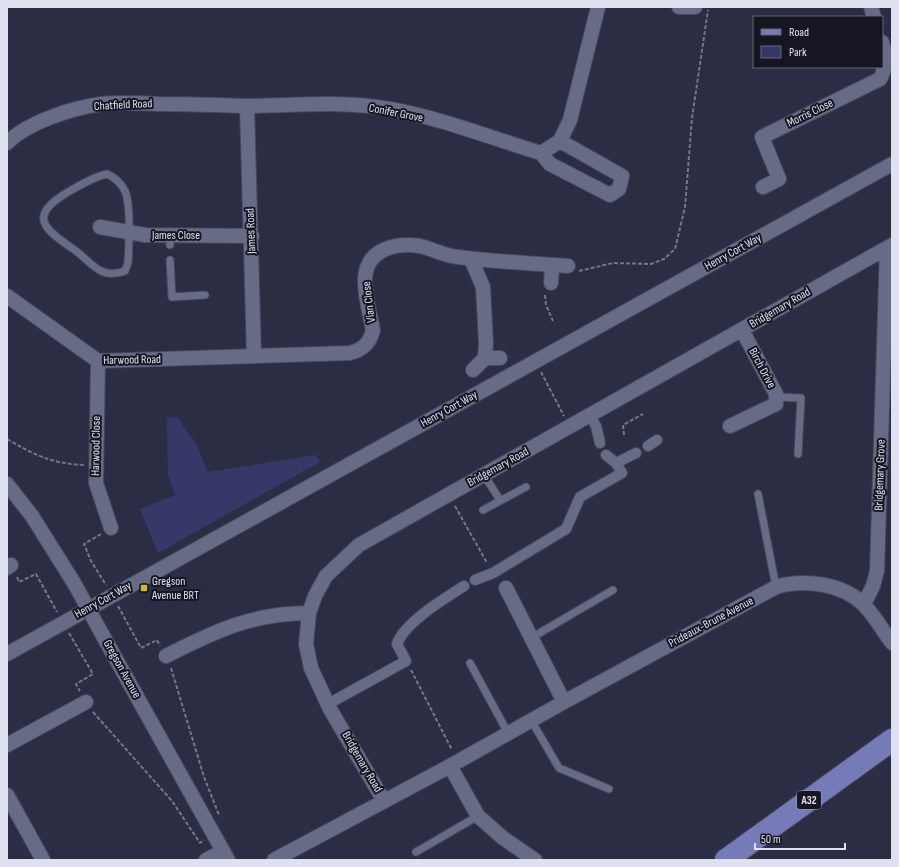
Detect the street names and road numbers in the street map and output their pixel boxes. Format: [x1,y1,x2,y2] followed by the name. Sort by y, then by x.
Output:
[784,95,836,131] street label: Morris Close
[93,96,153,114] street label: Chatfield Road
[368,100,425,126] street label: Conifer Grove
[243,208,259,255] street label: James Road
[151,228,200,243] street label: James Close
[702,230,764,274] street label: Henry Cort Way
[359,280,379,323] street label: Vian Close
[747,285,813,331] street label: Bridgemary Road
[745,345,779,391] street label: Birch Drive
[103,352,161,368] street label: Harwood Road
[418,387,480,431] street label: Henry Cort Way
[88,416,104,476] street label: Harwood Close
[871,439,889,511] street label: Bridgemary Grove
[465,444,531,490] street label: Bridgemary Road
[72,578,134,622] street label: Henry Cort Way
[666,593,756,651] street label: Prideaux-Brune Avenue
[100,637,144,701] street label: Gregson Avenue
[339,729,385,795] street label: Bridgemary Road
[797,791,821,809] road number: A32

